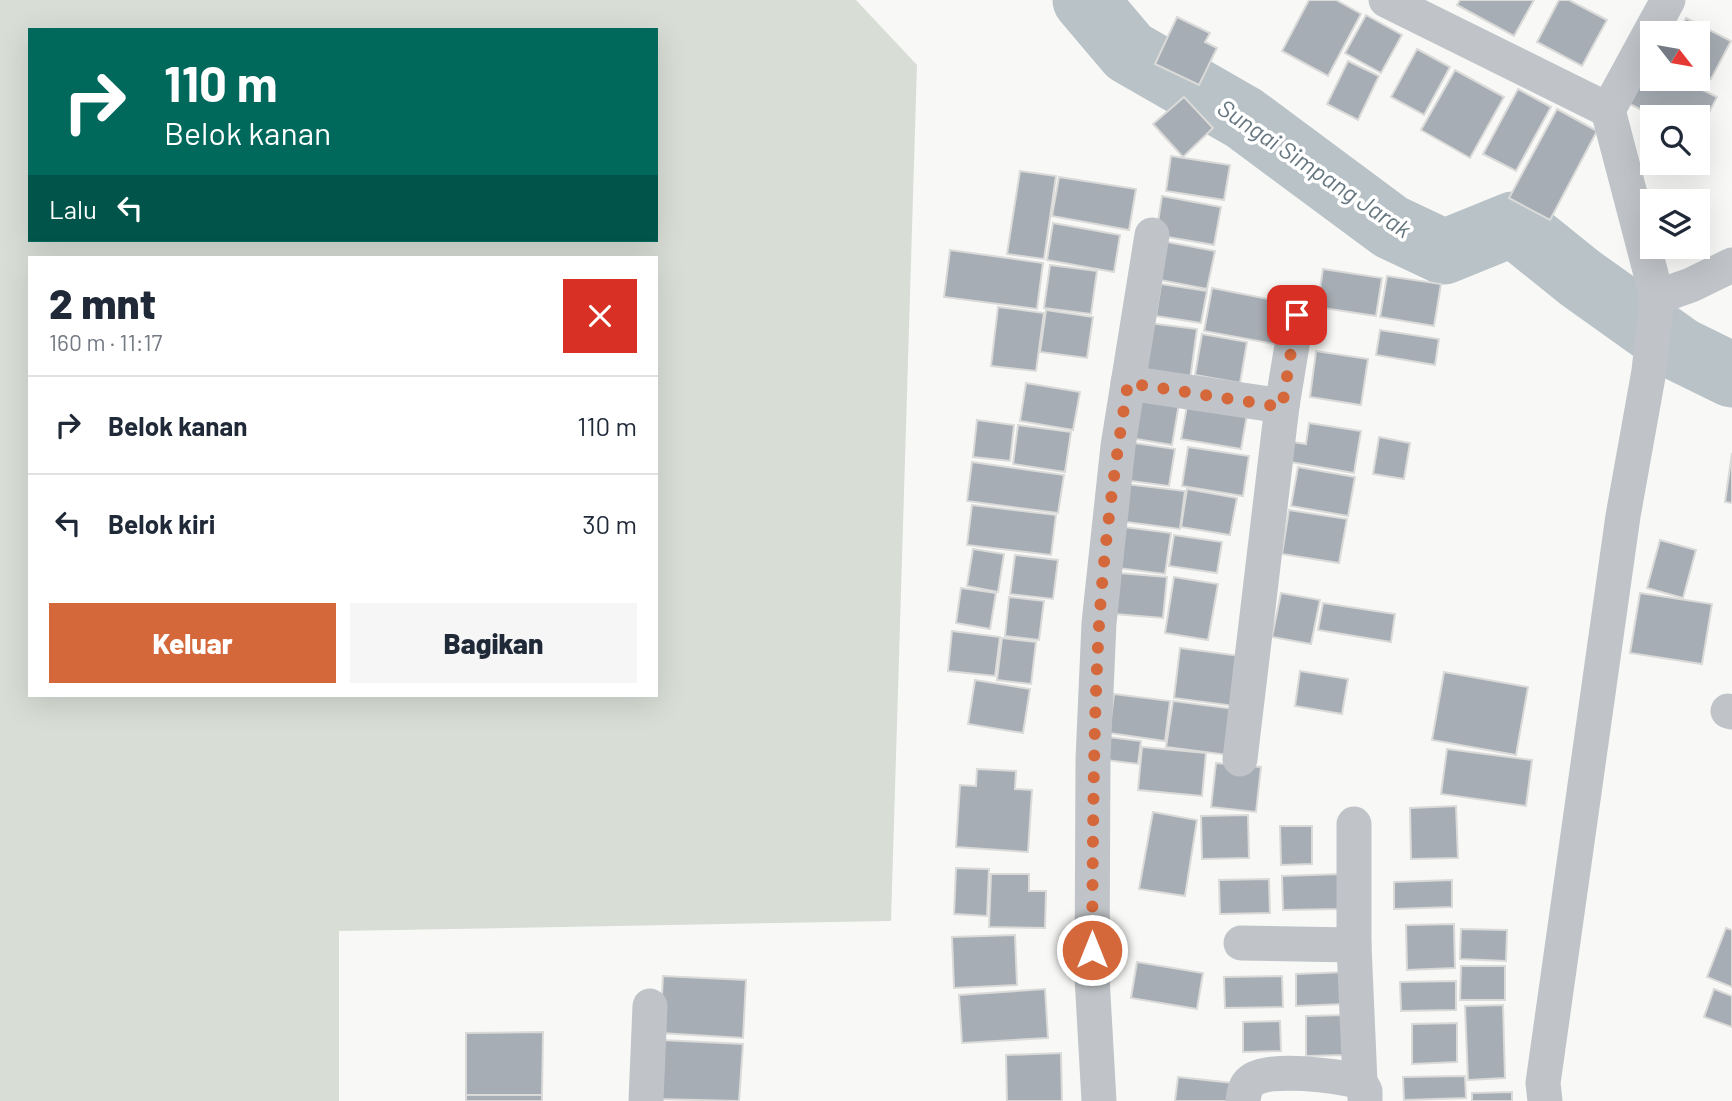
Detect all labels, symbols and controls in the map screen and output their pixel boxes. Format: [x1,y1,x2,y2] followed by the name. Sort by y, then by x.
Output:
[1640,21,1710,91] north arrow
[1640,21,1710,259] map controls
[164,53,278,112] text: 110 m
[49,56,140,147] icon: right
[1213,92,1417,243] water label: Sungai Simpang Jarak
[1640,105,1710,175] button: search
[164,113,331,151] text: Belok kanan
[111,189,149,227] icon: left
[1640,189,1710,259] button: layers
[49,193,97,224] text: Lalu
[49,277,156,327] text: 2 mnt
[563,279,637,353] button: close
[1267,285,1327,345] pin
[1278,296,1316,334] icon: arrive
[49,328,162,356] text: 160 m · 11:17
[49,406,87,444] icon: right
[108,410,247,441] text: Belok kanan
[577,410,637,441] text: 110 m
[49,504,87,542] icon: left
[108,508,215,539] text: Belok kiri
[582,508,637,539] text: 30 m
[49,603,336,683] button: Keluar
[350,603,637,683] button: Bagikan
[1055,913,1129,987] position arrow

